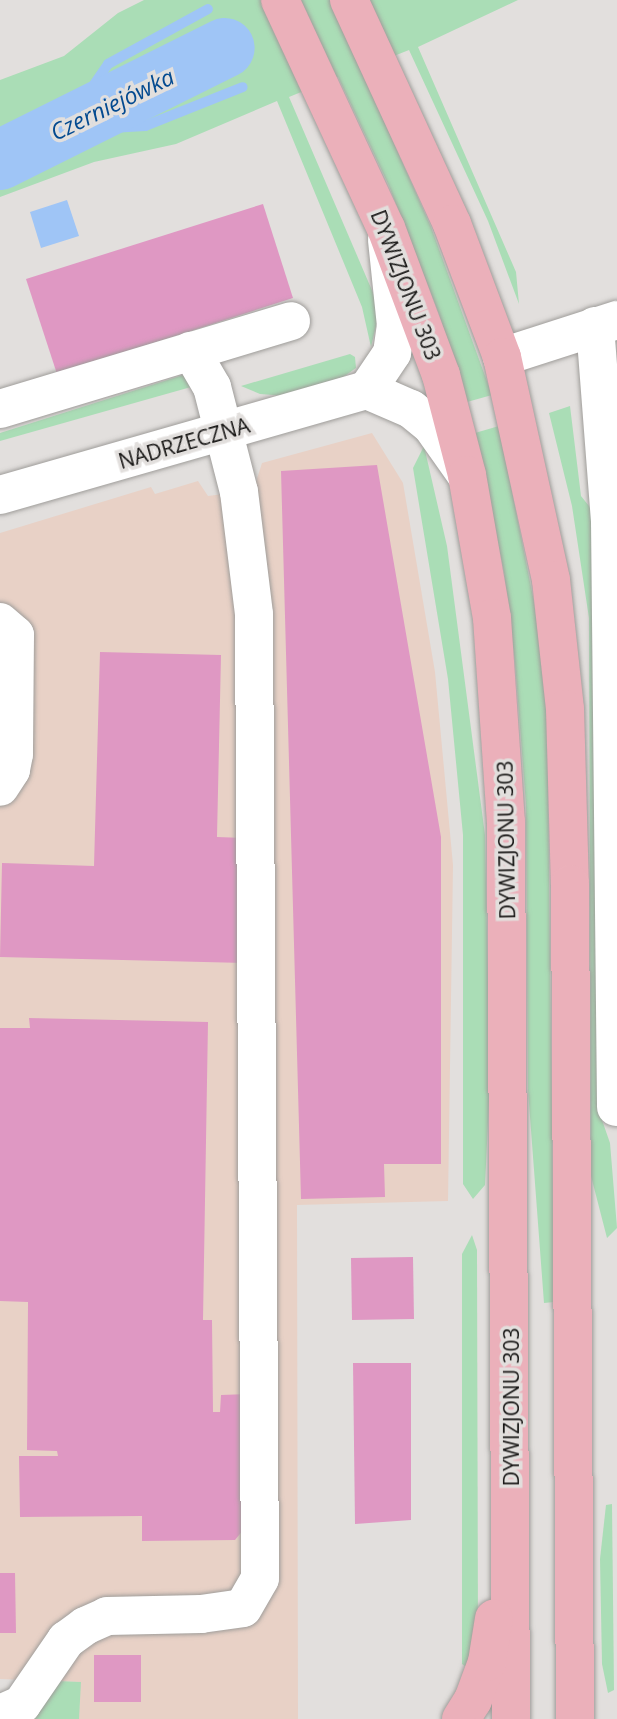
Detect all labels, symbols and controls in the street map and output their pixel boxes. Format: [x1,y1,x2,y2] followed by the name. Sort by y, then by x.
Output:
[46,62,178,146] water label: Czerniejówka
[366,206,446,364] street label: DYWIZJONU 303
[115,412,253,474] street label: NADRZECZNA
[492,760,520,920] street label: DYWIZJONU 303
[498,1328,524,1486] street label: DYWIZJONU 303

